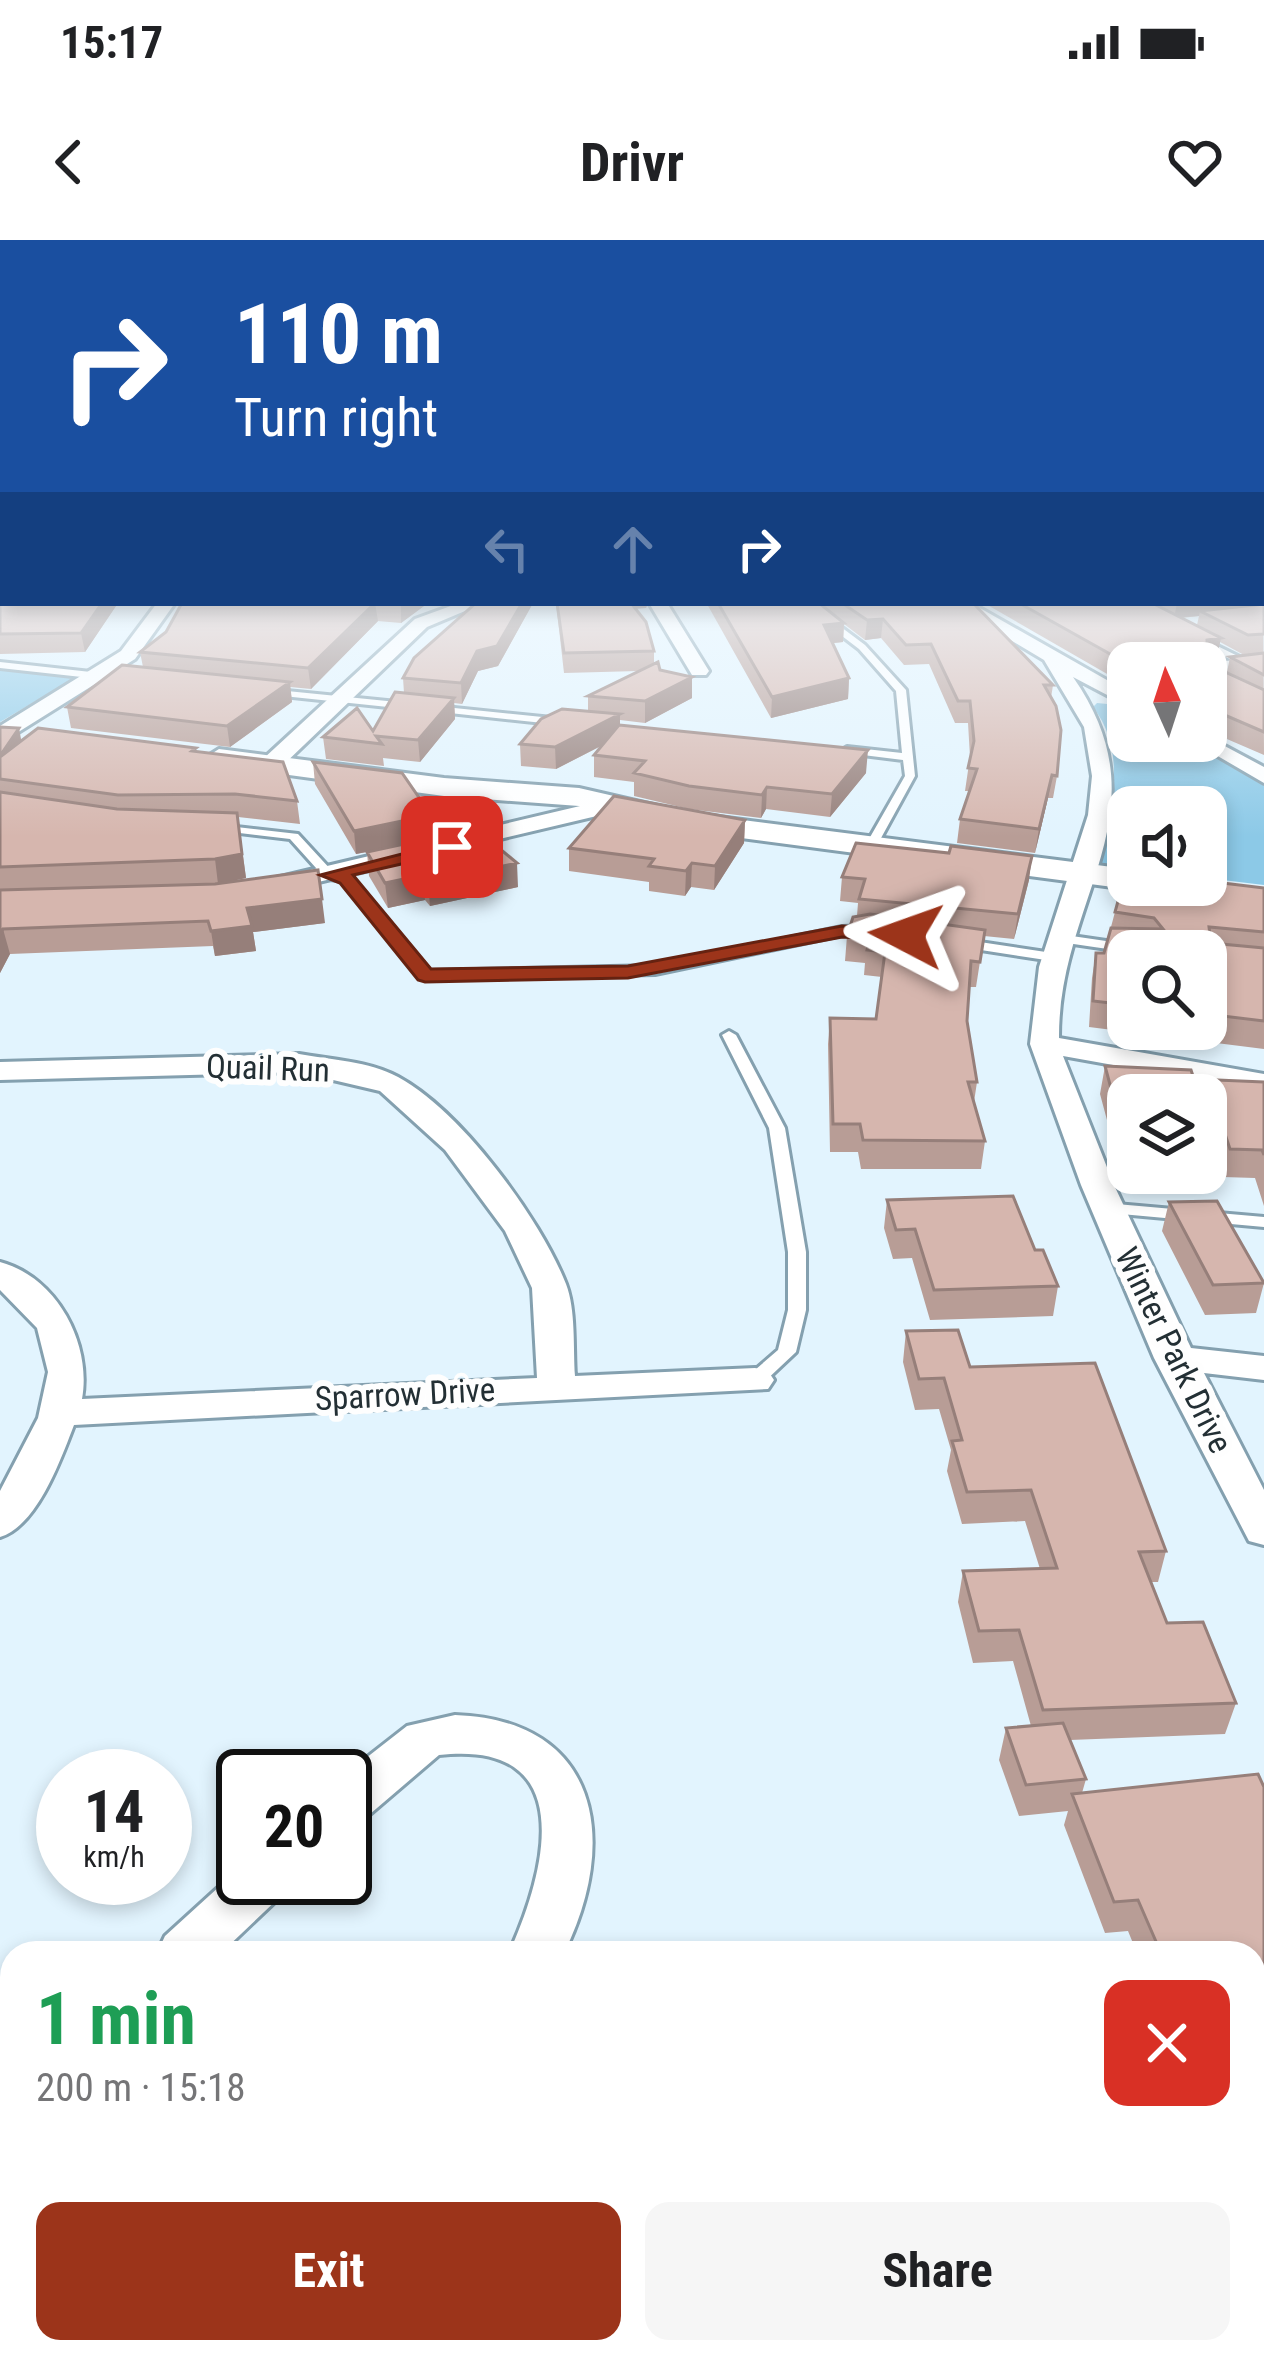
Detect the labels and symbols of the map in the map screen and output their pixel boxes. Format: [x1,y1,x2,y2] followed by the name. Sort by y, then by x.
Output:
[1107,642,1227,762] north arrow
[401,796,503,898] pin
[843,872,969,998] position arrow
[205,1046,331,1090] street label: Quail Run
[1107,1241,1241,1459] street label: Winter Park Drive
[314,1370,496,1418] street label: Sparrow Drive
[216,1749,372,1905] speed limit sign: 20

